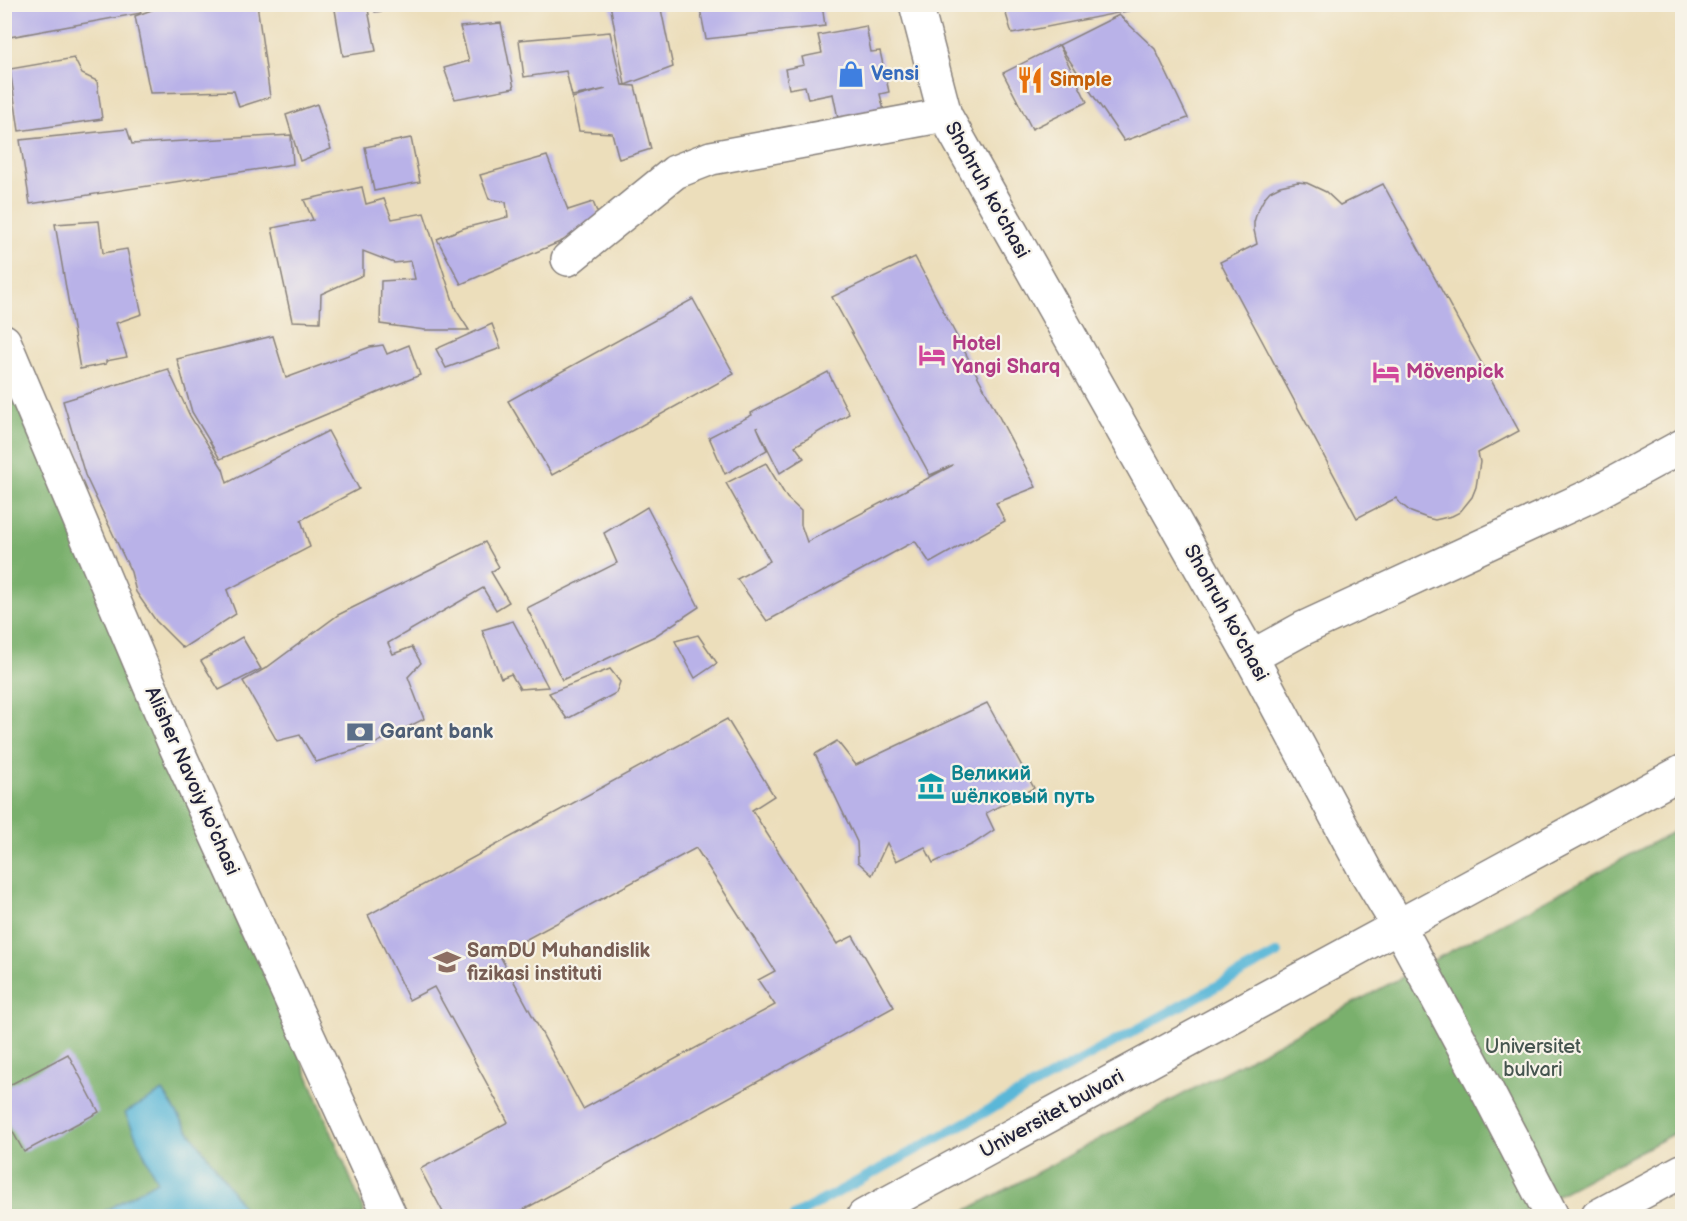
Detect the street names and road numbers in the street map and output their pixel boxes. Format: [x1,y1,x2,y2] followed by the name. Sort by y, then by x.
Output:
[939,117,1035,263] street label: Shohruh ko'chasi
[1178,540,1274,686] street label: Shohruh ko'chasi
[140,683,244,879] street label: Alisher Navoiy ko'chasi
[976,1064,1128,1164] street label: Universitet bulvari

